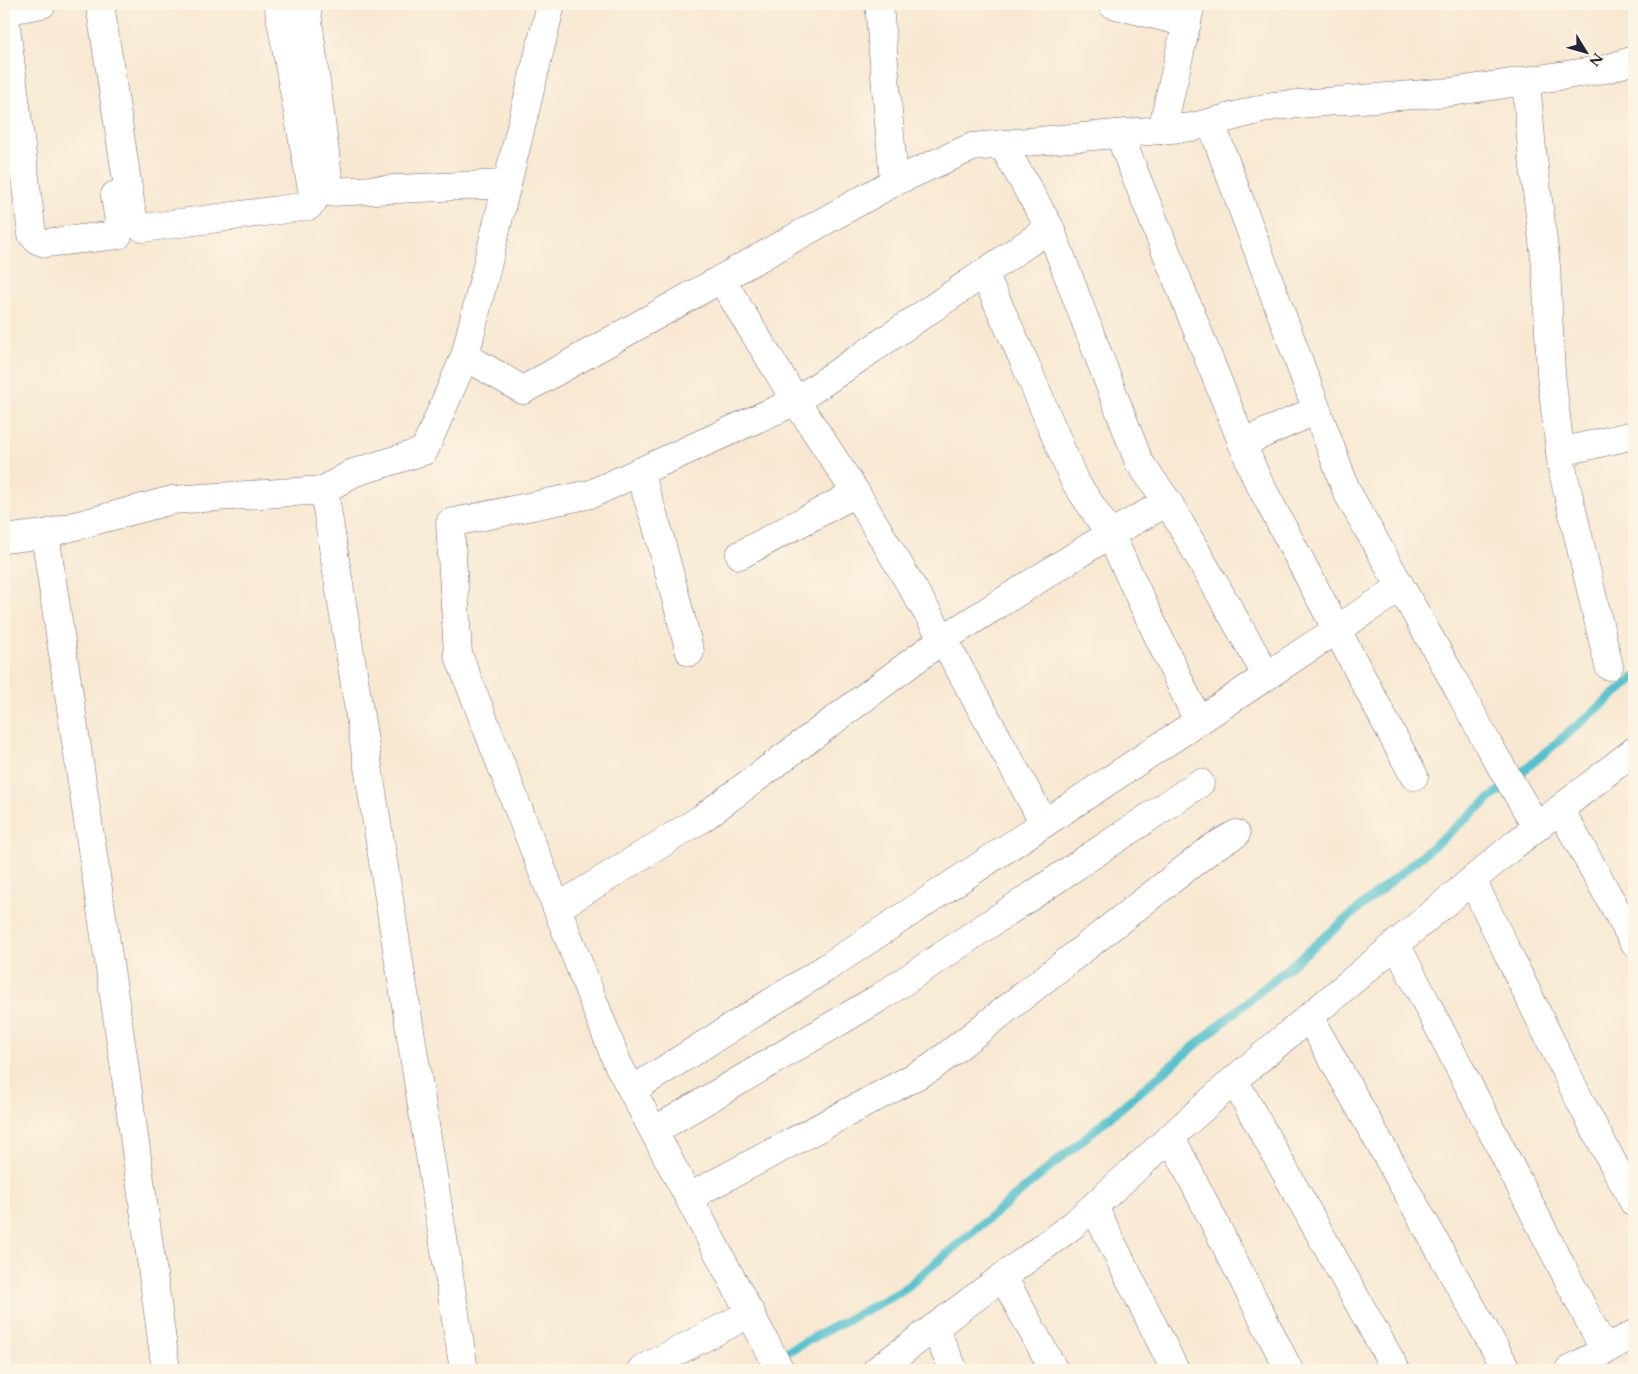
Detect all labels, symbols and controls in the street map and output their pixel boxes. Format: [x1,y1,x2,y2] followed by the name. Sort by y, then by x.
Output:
[1560,28,1610,78] north arrow
[1585,49,1607,70] text: N

